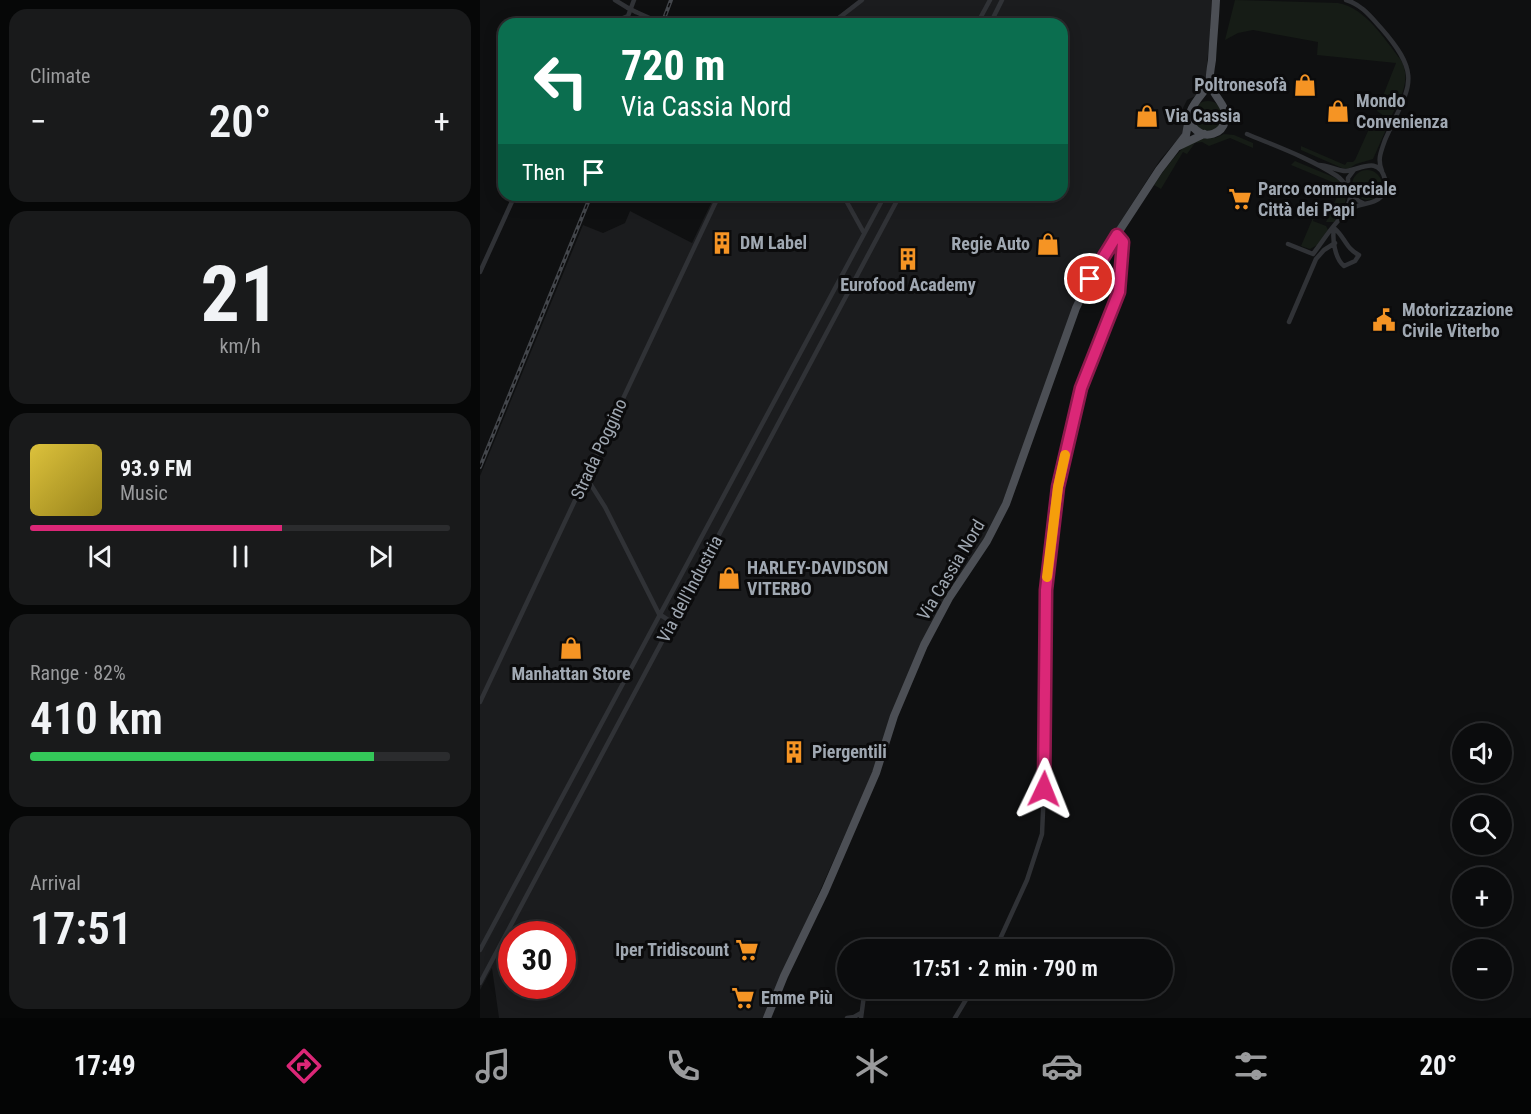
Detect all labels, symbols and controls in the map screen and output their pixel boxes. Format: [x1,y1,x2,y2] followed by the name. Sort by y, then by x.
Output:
[621,41,726,90] text: 720 m
[522,42,600,120] icon: left
[30,64,90,88] text: Climate
[1292,72,1318,98] shop icon: Poltronesofà
[1194,74,1287,95] place label: Poltronesofà
[1356,90,1448,132] place label: Mondo Convenienza
[621,91,791,123] text: Via Cassia Nord
[209,95,271,148] text: 20°
[1325,98,1351,124] shop icon: Mondo Convenienza
[30,102,47,141] text: −
[434,102,450,141] text: +
[1134,103,1160,129] shop icon: Via Cassia
[1165,105,1241,126] place label: Via Cassia
[577,156,610,189] icon: arrive
[522,160,565,185] text: Then
[1258,178,1397,220] place label: Parco commerciale Città dei Papi
[1227,186,1253,212] supermarket icon: Parco commerciale Città dei Papi
[709,230,735,256] building icon: DM Label
[1035,231,1061,257] shop icon: Regie Auto
[740,232,807,253] place label: DM Label
[951,233,1030,254] place label: Regie Auto
[895,246,921,272] building icon: Eurofood Academy
[201,249,279,340] text: 21
[1064,253,1115,304] pin
[1073,262,1106,295] icon: arrive
[840,274,976,295] place label: Eurofood Academy
[1402,299,1514,341] place label: Motorizzazione Civile Viterbo
[1371,307,1397,333] public building icon: Motorizzazione Civile Viterbo
[219,334,261,358] text: km/h
[566,395,631,502] street label: Strada Poggino
[120,456,192,481] text: 93.9 FM
[120,481,168,505] text: Music
[912,516,989,624] street label: Via Cassia Nord
[653,532,727,646] street label: Via dell'Industria
[84,540,117,573] icon: previous
[224,540,257,573] icon: pause
[364,540,397,573] icon: next
[747,557,888,599] place label: HARLEY-DAVIDSON VITERBO
[716,565,742,591] shop icon: HARLEY-DAVIDSON VITERBO
[558,635,584,661] shop icon: Manhattan Store
[30,661,126,685] text: Range · 82%
[511,663,631,684] place label: Manhattan Store
[30,692,163,745] text: 410 km
[1452,723,1512,999] map controls
[1452,723,1512,783] button: sound
[781,739,807,765] building icon: Piergentili
[812,741,887,762] place label: Piergentili
[1012,757,1076,821] position arrow
[1452,795,1512,855] button: search
[1452,867,1512,927] button: +
[30,871,81,895] text: Arrival
[30,902,132,955] text: 17:51
[498,921,576,999] speed limit sign: 30
[734,937,760,963] supermarket icon: Iper Tridiscount
[615,939,729,960] place label: Iper Tridiscount
[1452,939,1512,999] button: −
[912,956,1098,981] text: 17:51 · 2 min · 790 m
[730,985,756,1011] supermarket icon: Emme Più
[761,987,833,1008] place label: Emme Più
[283,1045,325,1087] icon: directions
[472,1045,514,1087] icon: music
[662,1045,704,1087] icon: phone
[851,1045,893,1087] icon: climate
[1041,1045,1083,1087] icon: car
[1230,1045,1272,1087] icon: filters
[74,1050,136,1082] text: 17:49
[1419,1050,1457,1082] text: 20°

